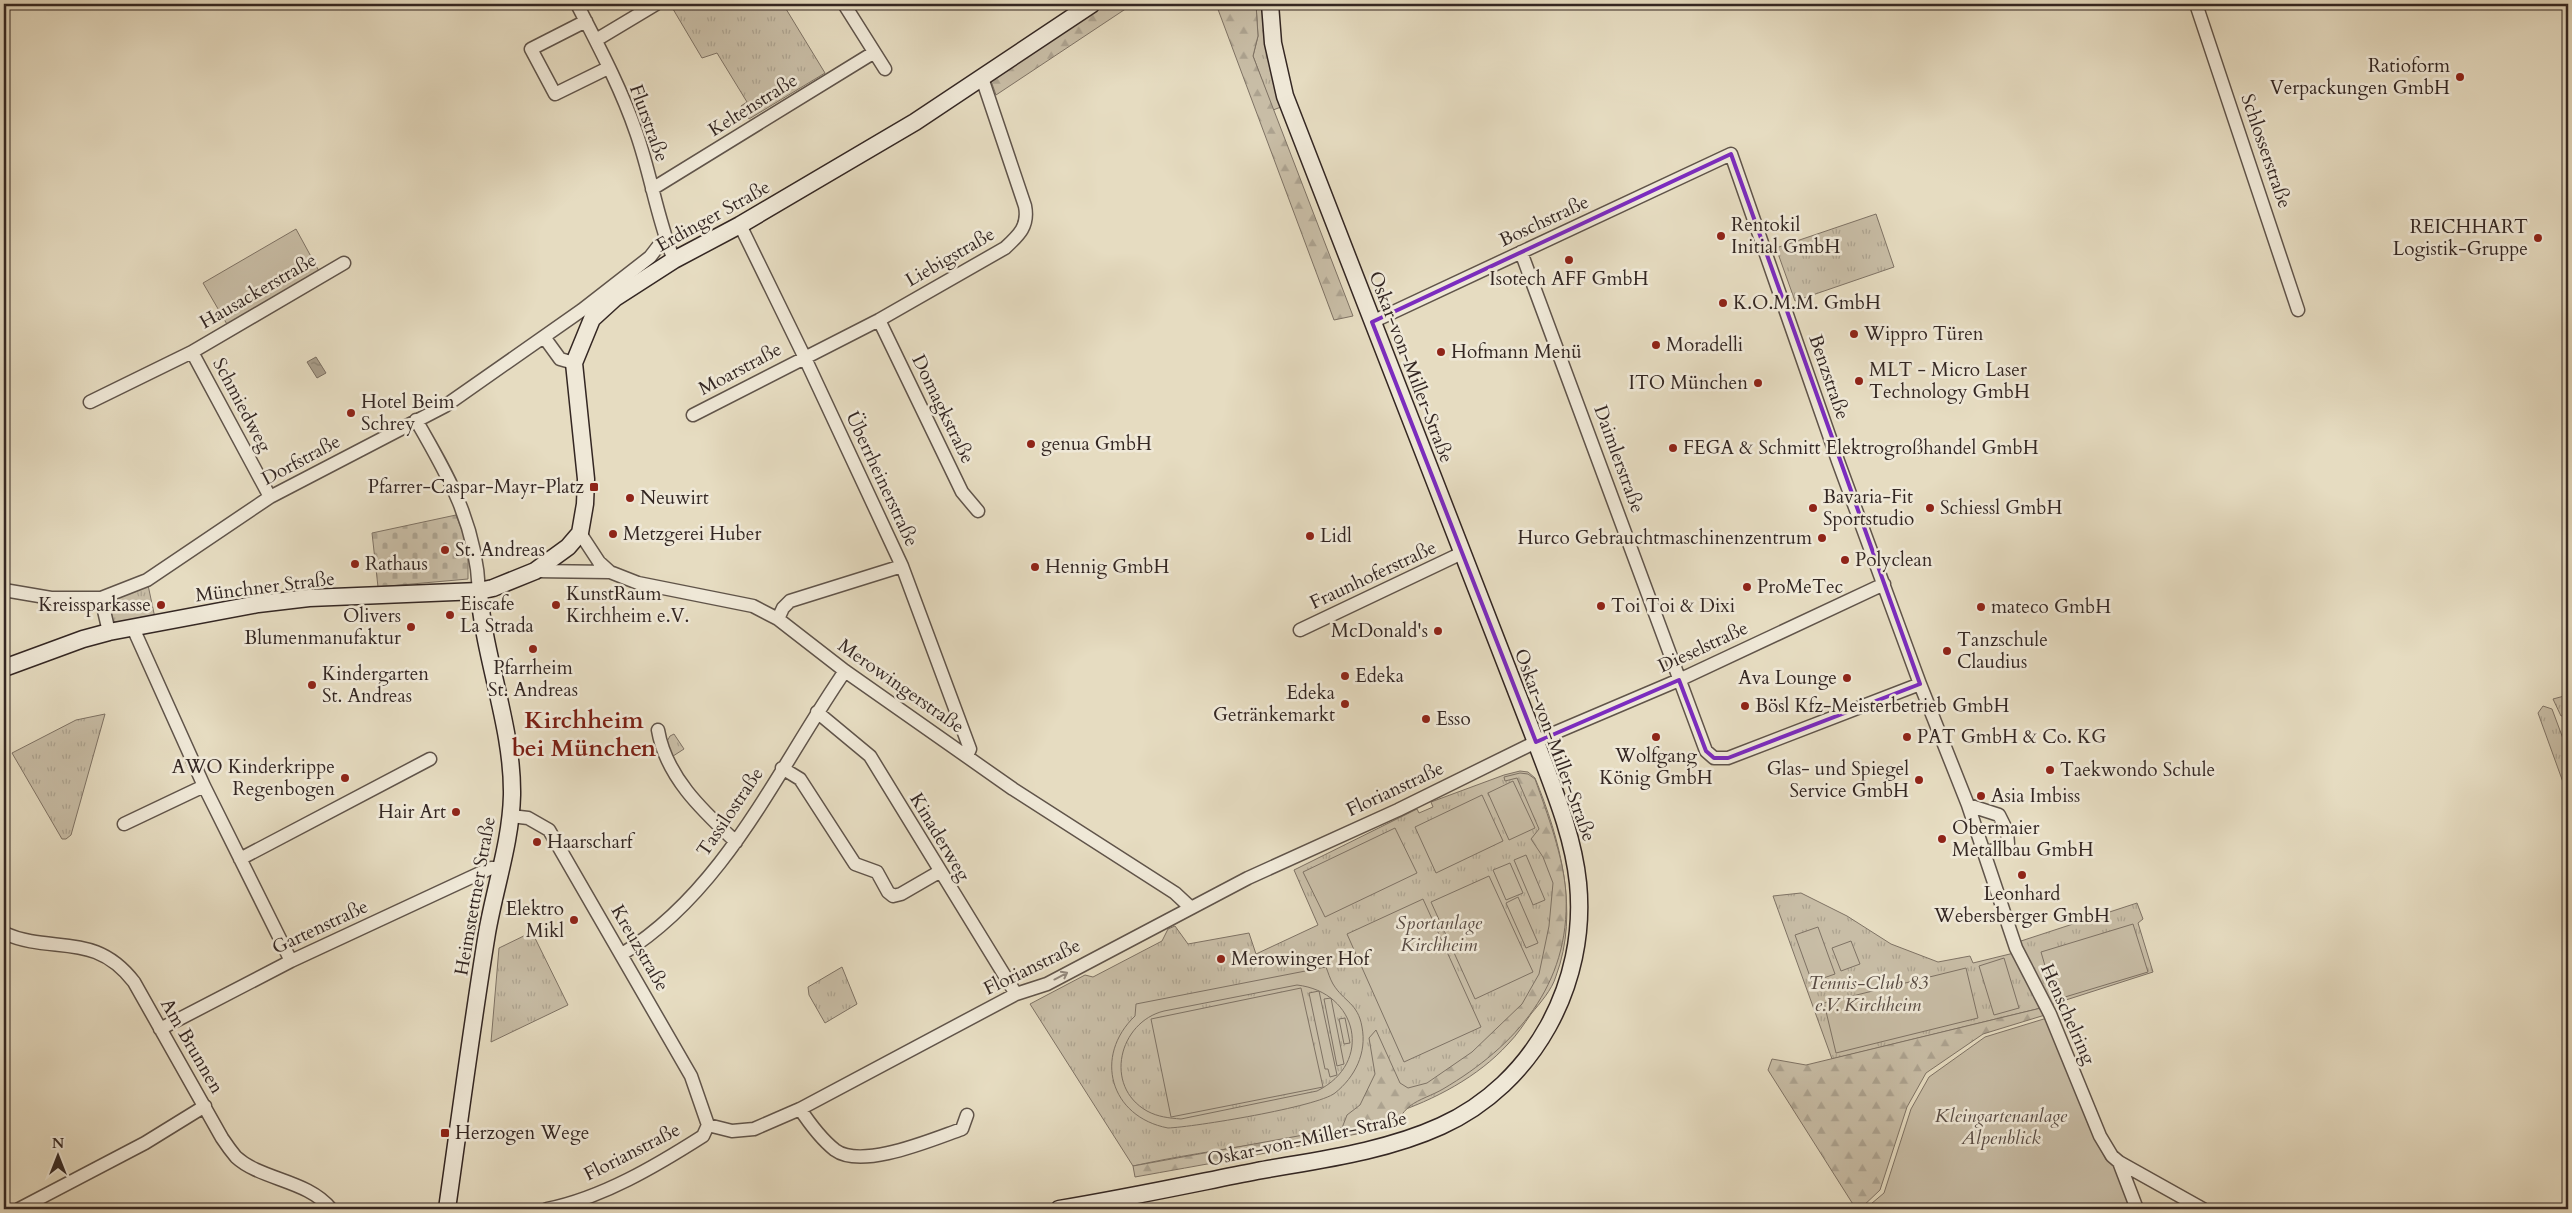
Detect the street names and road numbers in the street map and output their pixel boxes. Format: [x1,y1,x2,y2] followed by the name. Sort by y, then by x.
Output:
[704,67,802,143] street label: Keltenstraße
[623,81,675,165] street label: Flurstraße
[2234,90,2298,212] street label: Schlosserstraße
[651,174,775,258] street label: Erdinger Straße
[1495,189,1593,253] street label: Boschstraße
[901,221,999,293] street label: Liebigstraße
[195,247,321,335] street label: Hausackerstraße
[1362,267,1460,467] street label: Oskar-von-Miller-Straße
[1802,331,1856,423] street label: Benzstraße
[694,336,786,402] street label: Moarstraße
[905,350,981,468] street label: Domagkstraße
[206,353,278,457] street label: Schmiedweg
[1587,402,1651,516] street label: Daimlerstraße
[839,407,925,551] street label: Überrheinerstraße
[257,428,345,492] street label: Dorfstraße
[1306,534,1440,616] street label: Fraunhoferstraße
[194,566,336,608] street label: Münchner Straße
[1654,615,1752,679] street label: Dieselstraße
[833,633,969,739] street label: Merowingerstraße
[1508,645,1602,845] street label: Oskar-von-Miller-Straße
[1342,755,1448,823] street label: Florianstraße
[690,762,770,862] street label: Tassilostraße
[903,788,977,886] street label: Kinaderweg
[448,814,502,978] street label: Heimstettner Straße
[268,893,372,961] street label: Gartenstraße
[605,900,675,996] street label: Kreuzstraße
[979,932,1085,1002] street label: Florianstraße
[2034,959,2102,1069] street label: Henschelring
[154,994,230,1099] street label: Am Brunnen
[1205,1105,1409,1173] street label: Oskar-von-Miller-Straße
[579,1117,685,1187] street label: Florianstraße

